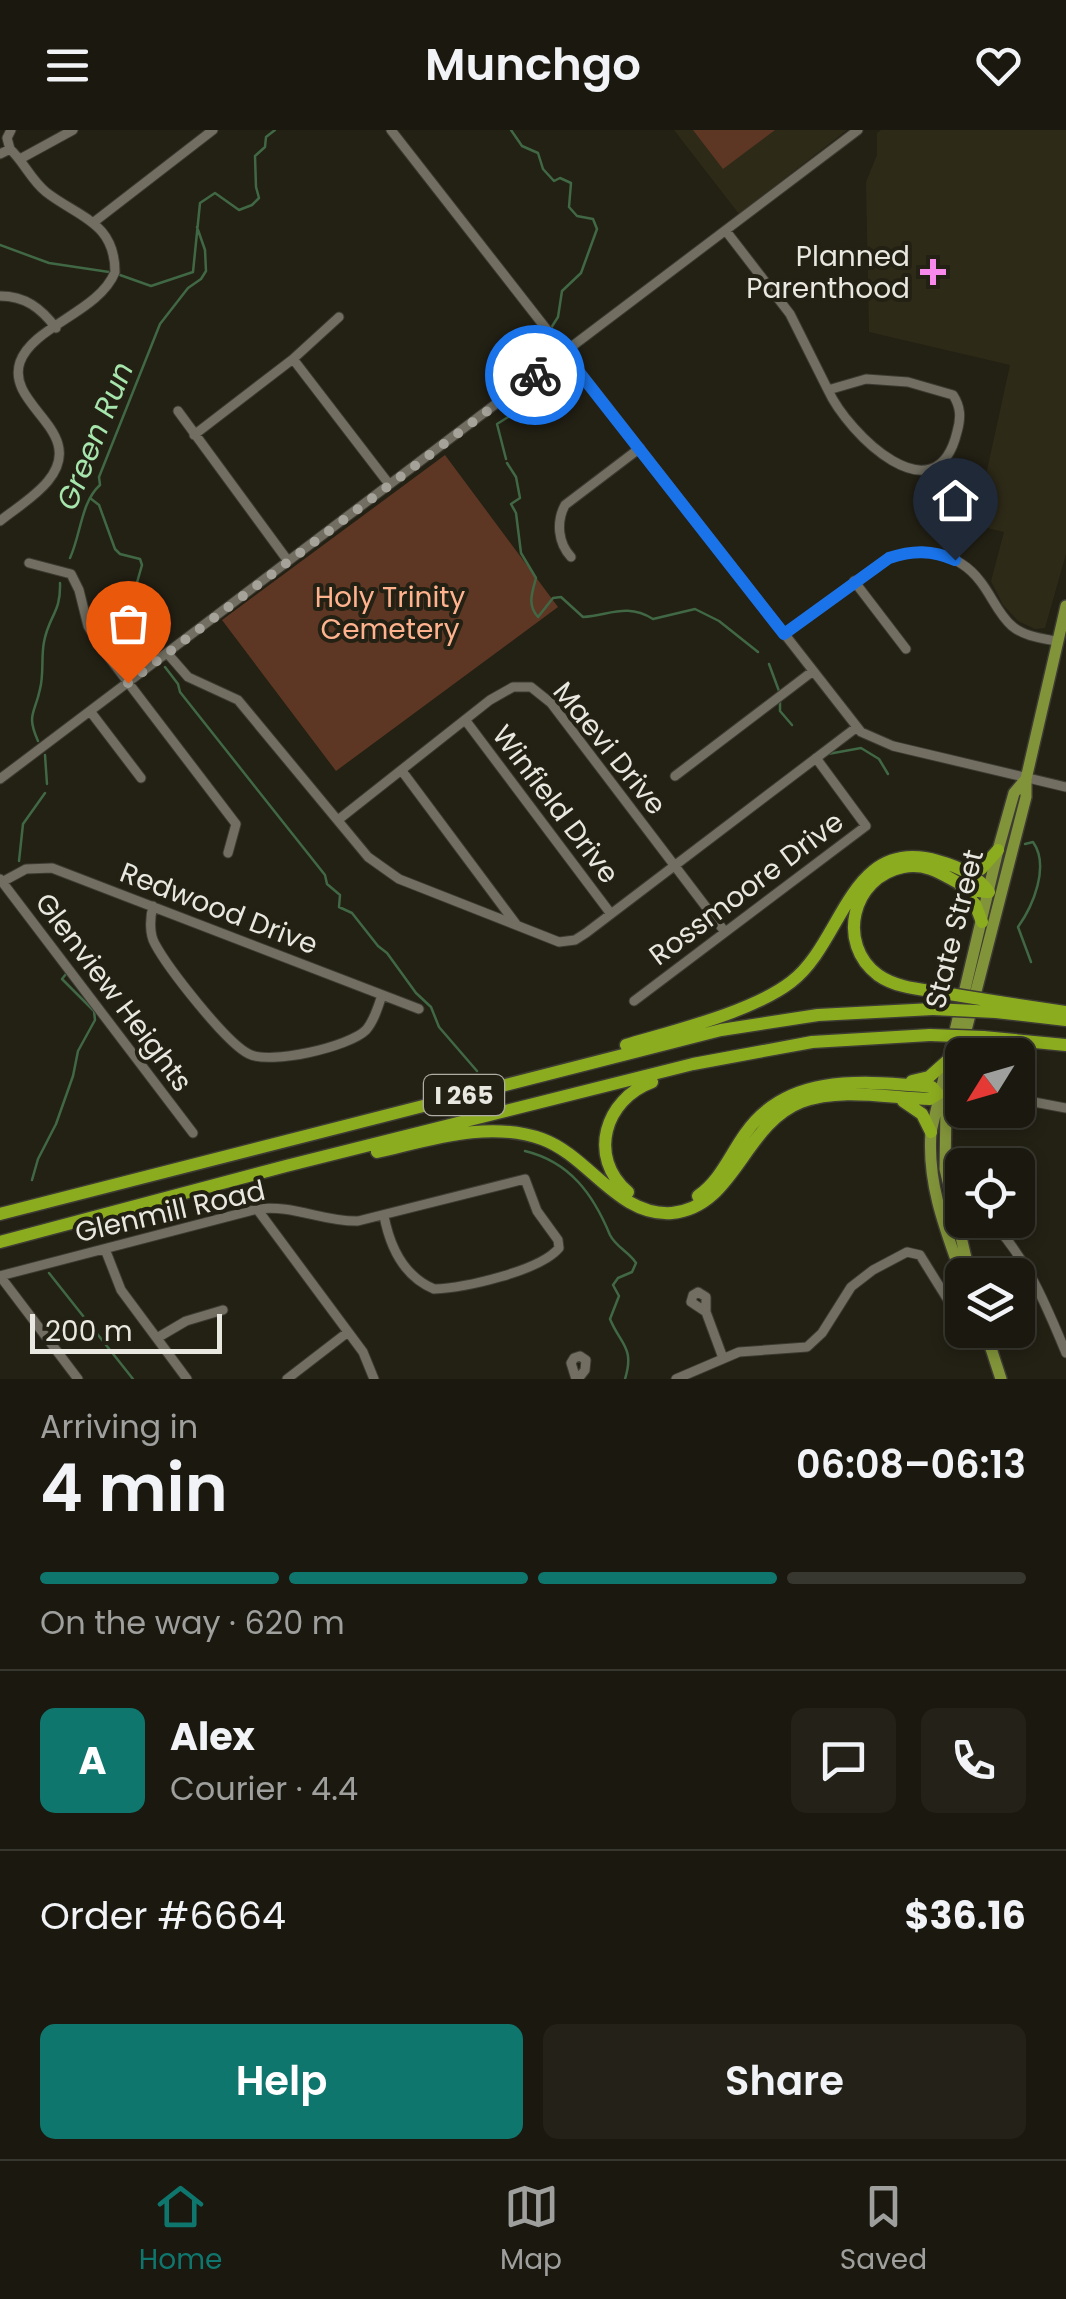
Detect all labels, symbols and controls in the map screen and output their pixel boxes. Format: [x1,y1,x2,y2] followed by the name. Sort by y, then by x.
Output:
[425,33,641,96] text: Munchgo
[40,38,95,93] icon: menu
[971,38,1026,93] icon: heart
[746,237,910,308] place label: Planned Parenthood
[920,259,946,285] marker: Planned Parenthood
[485,325,585,425] courier
[508,348,563,403] icon: bike
[45,355,144,516] water label: Green Run
[913,458,998,561] pin
[928,473,983,528] icon: home
[315,578,466,649] park label: Holy Trinity Cemetery
[86,581,171,684] pin
[101,596,156,651] icon: bag
[544,674,675,823] street label: Maevi Drive
[483,717,628,892] street label: Winfield Drive
[641,802,852,974] street label: Rossmoore Drive
[916,846,993,1013] street label: State Street
[114,853,323,964] street label: Redwood Drive
[26,885,201,1100] street label: Glenview Heights
[945,1038,1035,1128] north arrow
[945,1038,1035,1348] map controls
[424,1075,504,1115] road number: I 265
[945,1148,1035,1238] button: locate
[71,1171,269,1252] street label: Glenmill Road
[945,1258,1035,1348] button: layers
[30,1309,222,1354] scale bar
[45,1312,133,1351] text: 200 m
[40,1404,198,1449] text: Arriving in
[796,1438,1026,1491] text: 06:08–06:13
[40,1443,228,1534] text: 4 min
[40,1600,345,1645] text: On the way · 620 m
[791,1708,896,1813] button: chat
[921,1708,1026,1813] button: phone
[170,1710,255,1763] text: Alex
[78,1734,107,1787] text: A
[170,1766,358,1811] text: Courier · 4.4
[40,1889,286,1942] text: Order #6664
[905,1889,1026,1942] text: $36.16
[40,2024,523,2139] button: Help
[543,2024,1026,2139] button: Share
[139,2179,222,2281] tab: Home
[500,2179,562,2281] tab: Map
[840,2179,927,2281] tab: Saved

